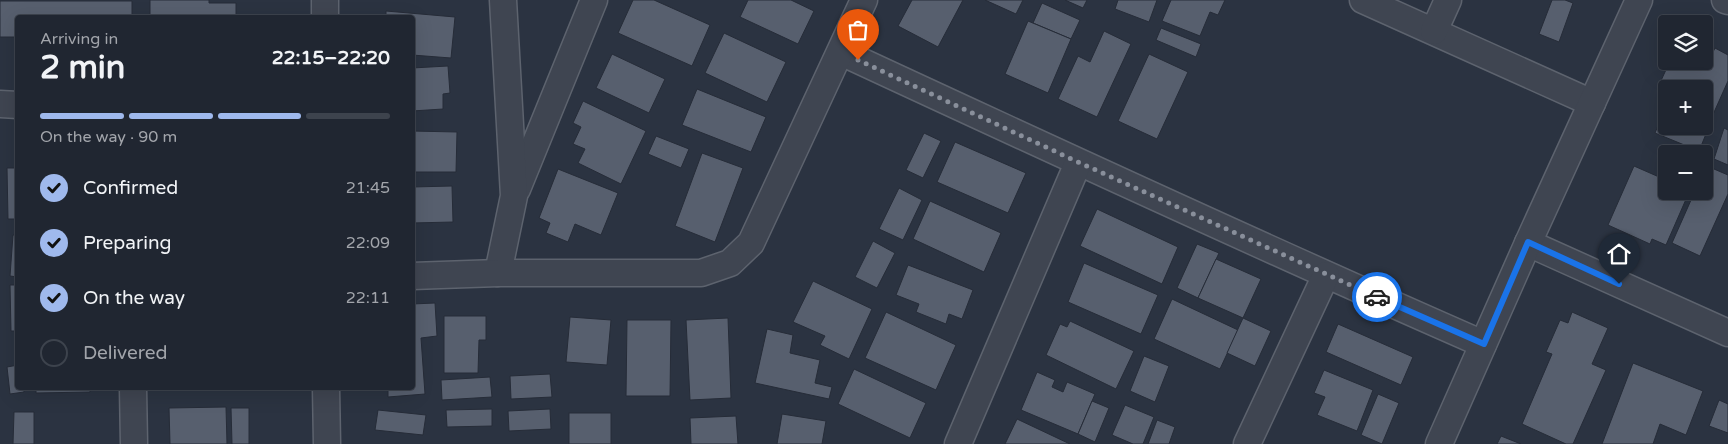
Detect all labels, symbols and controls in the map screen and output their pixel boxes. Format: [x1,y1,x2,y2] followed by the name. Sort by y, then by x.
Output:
[837,9,879,60] pin
[1658,15,1713,200] map controls
[1658,15,1713,70] button: layers
[844,16,872,44] icon: bag
[40,29,118,49] text: Arriving in
[272,47,390,69] text: 22:15–22:20
[40,49,125,87] text: 2 min
[1658,80,1713,135] button: +
[40,127,177,147] text: On the way · 90 m
[1658,145,1713,200] button: −
[40,174,68,202] icon: check
[83,177,178,199] text: Confirmed
[346,178,390,198] text: 21:45
[40,229,68,257] icon: check
[83,232,172,254] text: Preparing
[346,233,390,253] text: 22:09
[1598,233,1640,284] pin
[1605,240,1633,268] icon: home
[1352,272,1402,322] courier
[1363,283,1391,311] icon: car
[40,284,68,312] icon: check
[83,287,185,309] text: On the way
[346,288,390,308] text: 22:11
[83,342,168,364] text: Delivered

